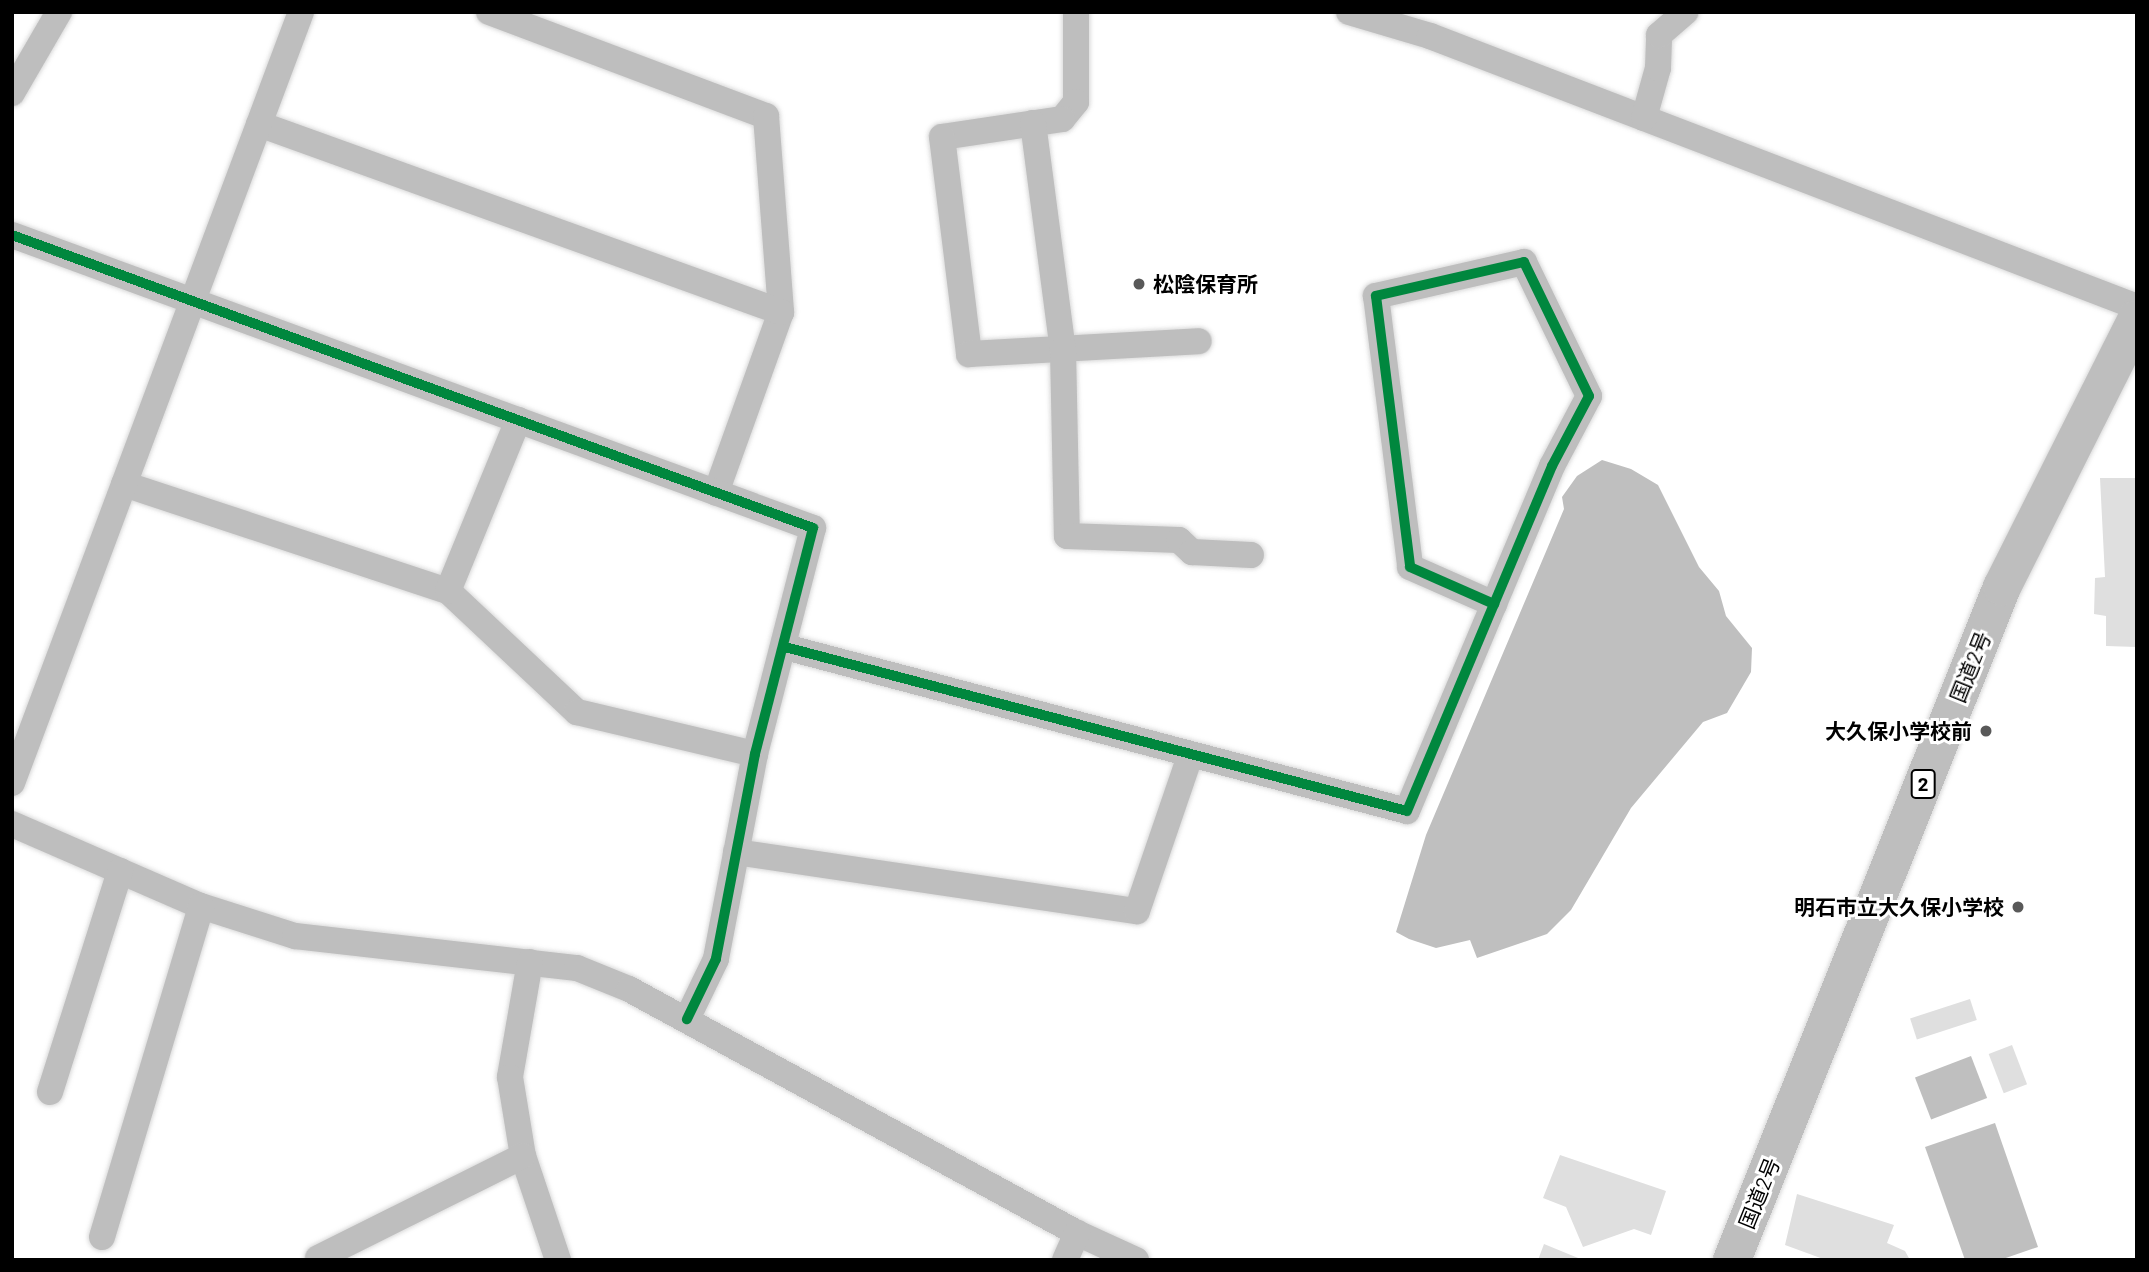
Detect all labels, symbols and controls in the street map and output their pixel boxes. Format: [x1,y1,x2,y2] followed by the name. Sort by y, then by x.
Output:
[1153,271,1258,297] place label: 松陰保育所
[1131,276,1147,292] marker: 松陰保育所
[1944,628,1996,706] street label: 国道2号
[1825,718,1972,744] place label: 大久保小学校前
[1978,723,1994,739] marker: 大久保小学校前
[1909,768,1937,800] road number: 2
[1794,894,2004,920] place label: 明石市立大久保小学校
[2010,899,2026,915] marker: 明石市立大久保小学校
[1733,1154,1785,1232] street label: 国道2号

